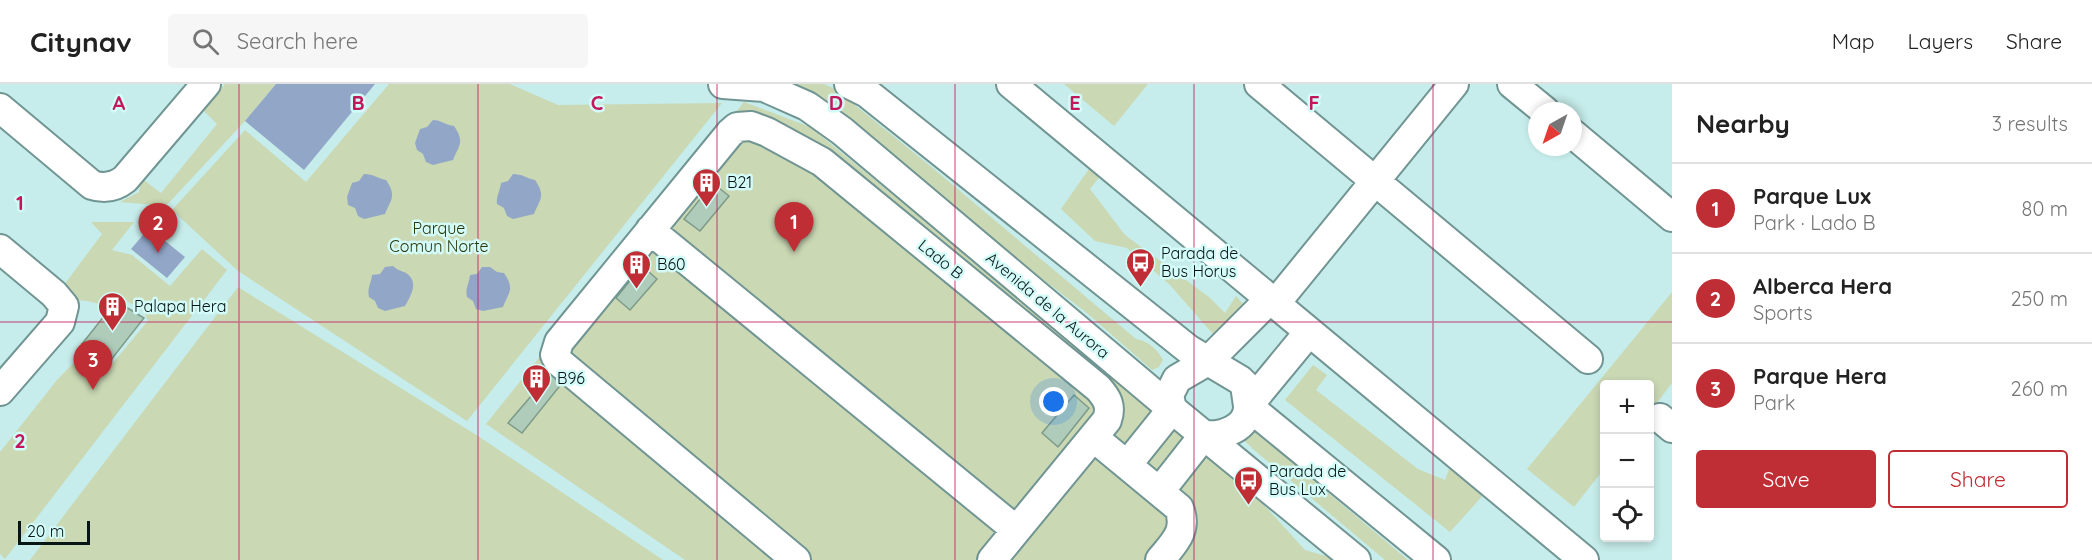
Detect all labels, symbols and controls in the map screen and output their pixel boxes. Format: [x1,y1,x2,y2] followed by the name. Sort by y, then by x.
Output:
[168,14,588,68] search box
[30,24,132,59] text: Citynav
[189,25,222,58] icon: search
[237,27,358,55] text: Search here
[1832,28,1875,54] text: Map
[1908,28,1973,54] text: Layers
[2006,28,2062,54] text: Share
[113,90,126,115] text: A
[351,90,365,115] text: B
[591,90,604,115] text: C
[829,90,843,115] text: D
[1069,90,1081,115] text: E
[1308,90,1320,115] text: F
[1528,102,1582,156] north arrow
[1696,107,1790,140] text: Nearby
[1992,111,2068,136] text: 3 results
[690,166,722,208] building icon: B21
[727,172,752,192] place label: B21
[1753,182,1871,210] text: Parque Lux
[16,190,24,215] text: 1
[1712,196,1719,221] text: 1
[2022,196,2068,221] text: 80 m
[774,202,814,252] pin: 1
[138,204,178,253] pin: 2
[1753,210,1876,235] text: Park · Lado B
[389,218,489,256] park label: Parque Comun Norte
[914,235,968,283] street label: Lado B
[1161,243,1238,281] place label: Parada de Bus Horus
[1124,246,1156,288] bus stop icon: Parada de Bus Horus
[620,248,652,290] building icon: B60
[982,248,1114,362] street label: Avenida de la Aurora
[657,254,686,274] place label: B60
[1753,272,1892,300] text: Alberca Hera
[1710,286,1721,311] text: 2
[2010,286,2068,311] text: 250 m
[97,290,129,332] building icon: Palapa Hera
[134,296,227,316] place label: Palapa Hera
[1753,300,1813,325] text: Sports
[74,340,112,390] pin: 3
[520,362,552,404] building icon: B96
[1753,362,1887,390] text: Parque Hera
[557,368,585,388] place label: B96
[1710,376,1721,401] text: 3
[2011,376,2068,401] text: 260 m
[1600,380,1654,542] map controls
[1600,380,1654,434] button: +
[1039,387,1068,416] your location
[1753,390,1795,415] text: Park
[14,428,26,453] text: 2
[1600,434,1654,488] button: −
[1696,450,1876,508] button: Save
[1888,450,2068,508] button: Share
[1269,461,1346,499] place label: Parada de Bus Lux
[1232,464,1264,506] bus stop icon: Parada de Bus Lux
[1600,488,1654,542] button: locate
[18,518,90,546] scale bar
[27,521,64,541] text: 20 m

